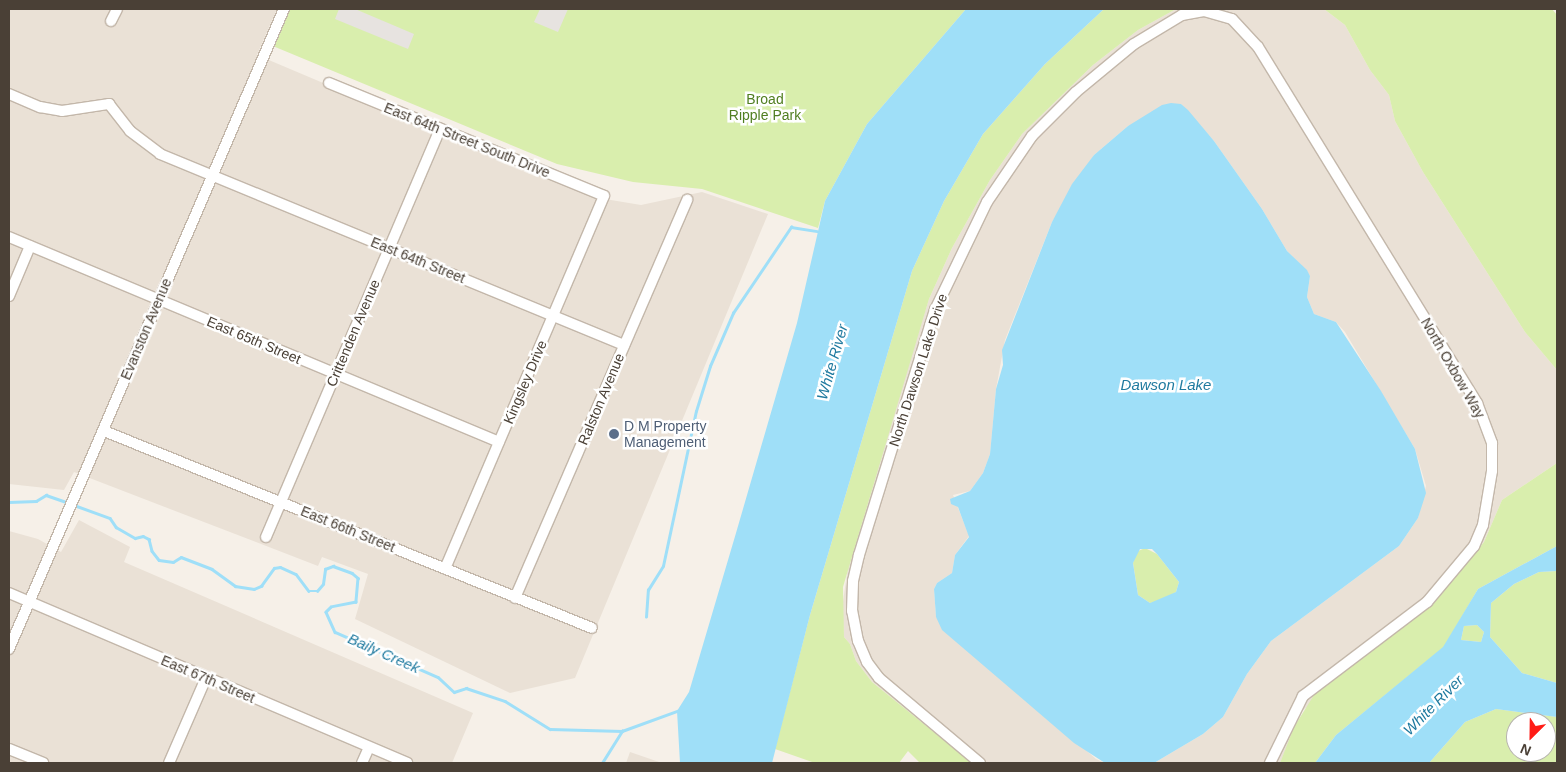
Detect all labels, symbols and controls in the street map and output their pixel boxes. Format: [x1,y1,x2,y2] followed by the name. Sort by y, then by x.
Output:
[729,91,801,124] park label: Broad Ripple Park
[382,99,552,181] street label: East 64th Street South Drive
[368,233,468,287] street label: East 64th Street
[117,275,175,383] street label: Evanston Avenue
[323,276,383,390] street label: Crittenden Avenue
[885,292,951,448] street label: North Dawson Lake Drive
[205,313,303,367] street label: East 65th Street
[1417,315,1489,421] street label: North Oxbow Way
[813,322,851,402] water label: White River
[500,338,550,426] street label: Kingsley Drive
[574,350,628,448] street label: Ralston Avenue
[1121,376,1211,394] water label: Dawson Lake
[624,418,706,451] place label: D M Property Management
[608,428,620,440] marker: D M Property Management
[298,502,398,556] street label: East 66th Street
[345,629,423,677] water label: Baily Creek
[159,652,257,706] street label: East 67th Street
[1399,671,1467,739] water label: White River
[1506,712,1556,762] north arrow
[1518,741,1533,759] text: N

